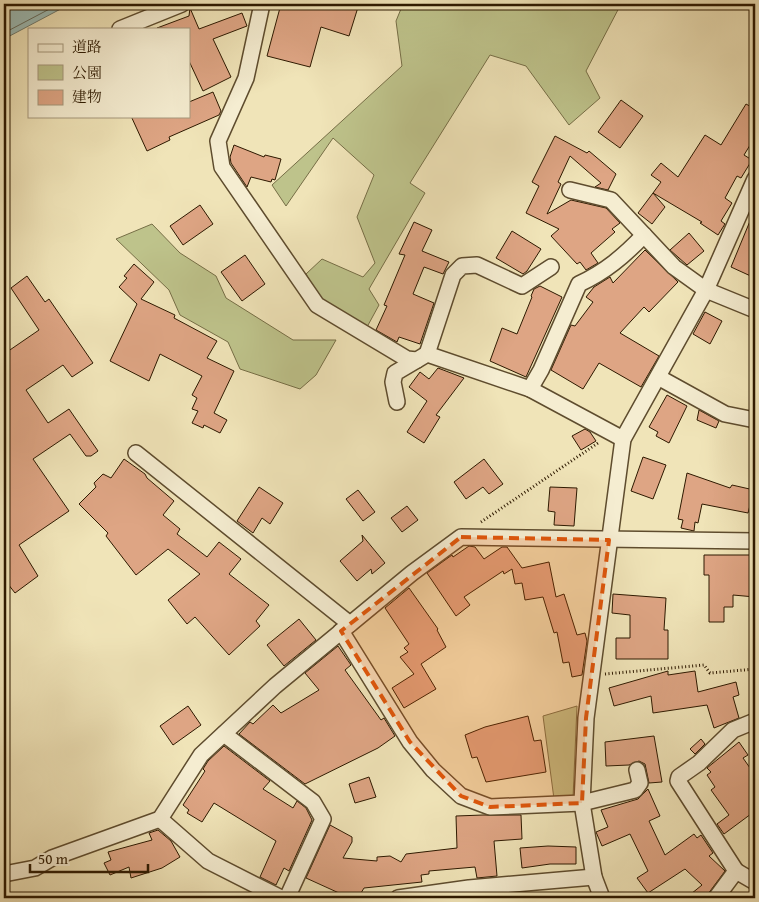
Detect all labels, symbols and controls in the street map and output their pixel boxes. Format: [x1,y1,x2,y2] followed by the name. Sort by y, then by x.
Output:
[28,28,190,118] legend
[72,36,102,57] text: 道路
[72,62,102,83] text: 公園
[72,86,102,107] text: 建物
[30,842,148,874] scale bar
[38,848,69,869] text: 50 m

